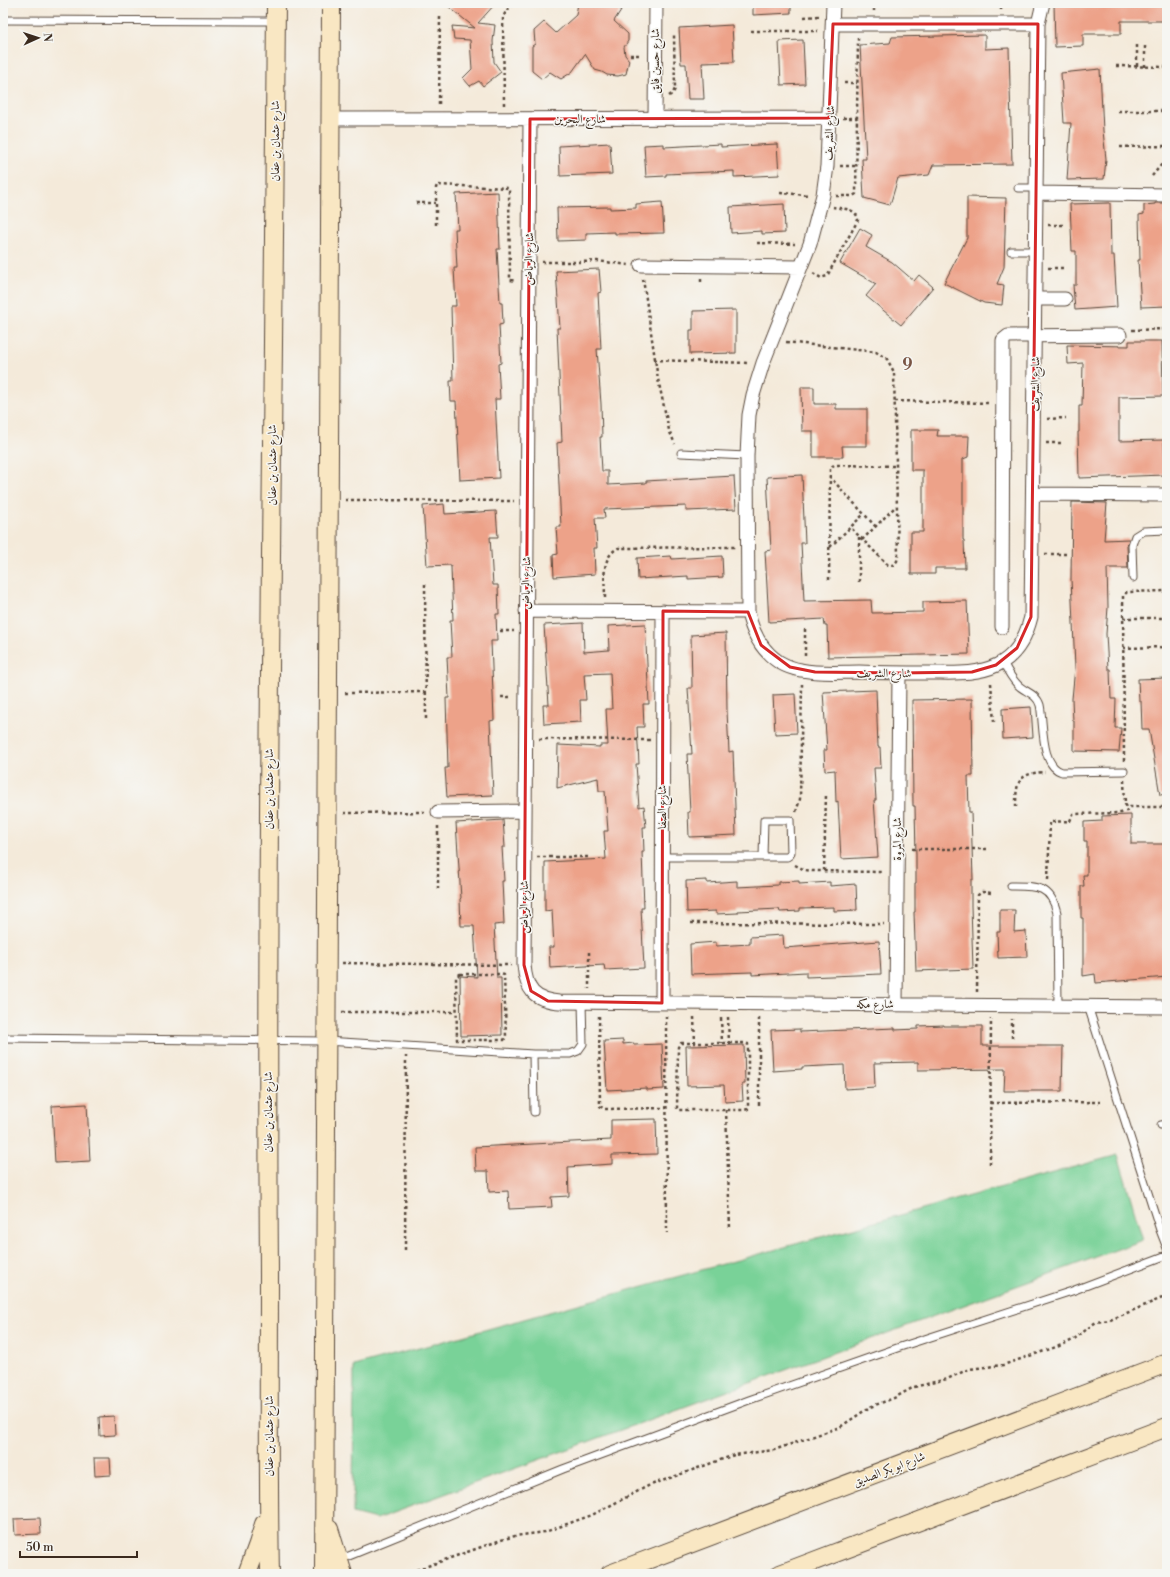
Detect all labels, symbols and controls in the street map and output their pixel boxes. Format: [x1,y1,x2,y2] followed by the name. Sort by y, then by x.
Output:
[18,18,58,58] north arrow
[648,28,666,94] street label: شارع حسين فايق
[40,33,54,43] text: N
[268,100,286,181] street label: شارع عثمان بن عفان
[821,105,841,161] street label: شارع الشريف
[554,112,606,130] street label: شارع البحرين
[522,232,540,286] street label: شارع الرياض
[902,355,914,375] district label: 9
[1028,356,1046,412] street label: شارع الشريف
[265,424,283,505] street label: شارع عثمان بن عفان
[519,556,537,610] street label: شارع الرياض
[856,666,912,684] street label: شارع الشريف
[262,748,280,829] street label: شارع عثمان بن عفان
[655,785,673,829] street label: شارع الصفا
[890,817,908,861] street label: شارع المروة
[517,880,535,934] street label: شارع الرياض
[856,997,894,1015] street label: شارع مكه
[261,1071,279,1152] street label: شارع عثمان بن عفان
[262,1395,280,1476] street label: شارع عثمان بن عفان
[851,1449,929,1493] street label: شارع ابو بكر الصديق
[20,1533,137,1559] scale bar
[26,1540,54,1555] text: 50 m

